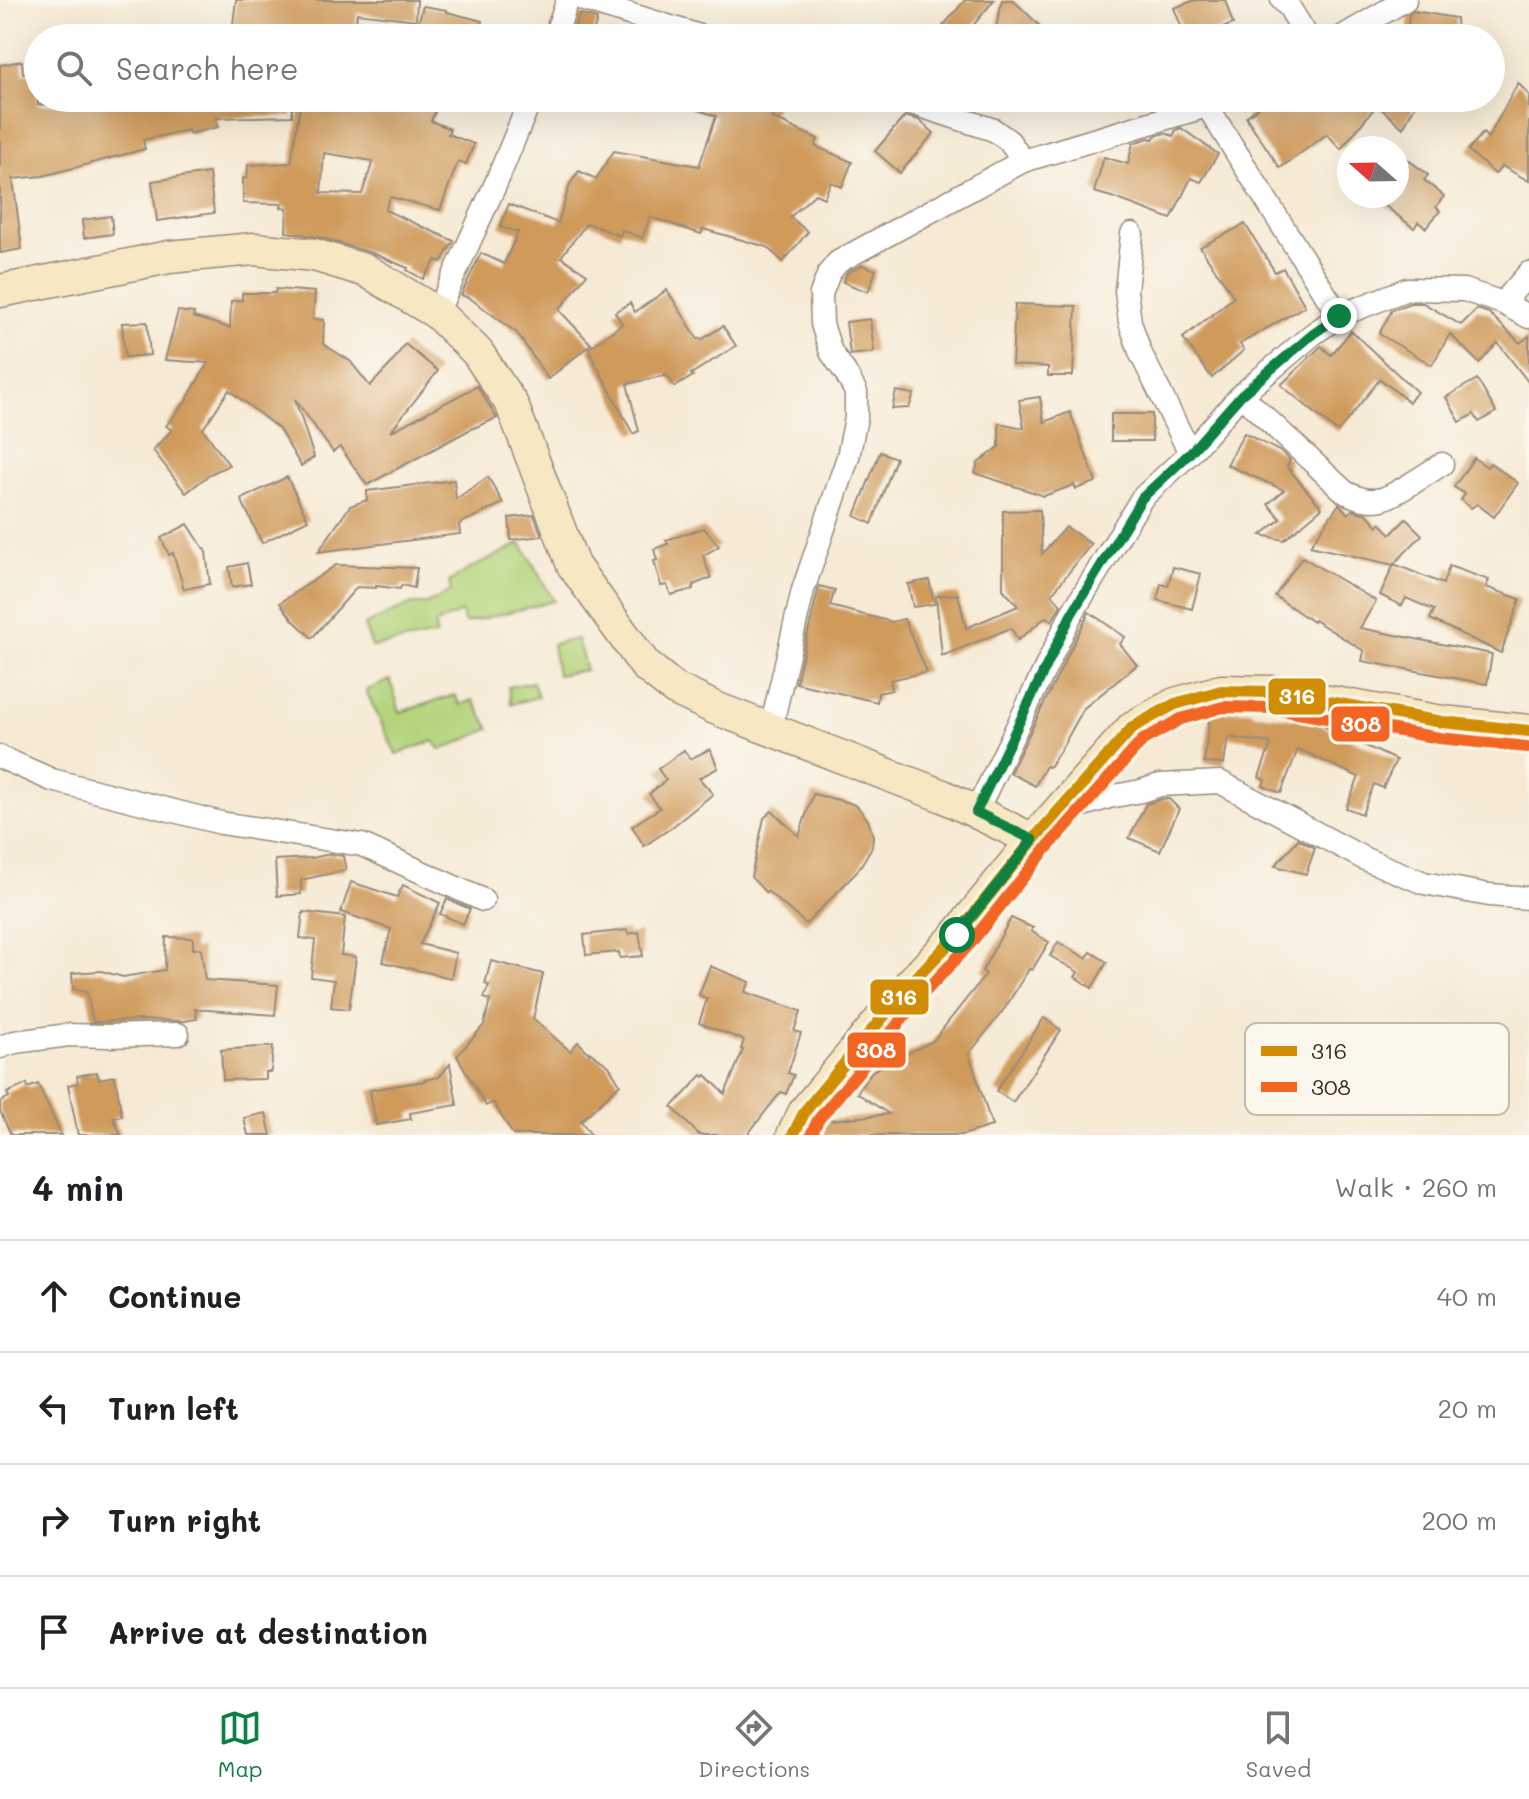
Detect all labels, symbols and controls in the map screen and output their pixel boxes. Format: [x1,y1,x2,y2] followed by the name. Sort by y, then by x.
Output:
[24,24,1505,112] search box
[52,46,96,90] icon: search
[116,48,299,88] text: Search here
[1337,136,1409,208] north arrow
[1321,298,1357,334] route end
[1267,677,1327,716] line badge: 316
[1279,681,1315,710] text: 316
[1330,705,1391,743] line badge: 308
[1341,709,1382,738] text: 308
[939,917,975,953] route start
[869,978,930,1016] line badge: 316
[881,982,917,1011] text: 316
[1245,1023,1509,1115] legend
[846,1031,907,1069] line badge: 308
[856,1035,897,1064] text: 308
[1311,1036,1347,1065] text: 316
[1311,1072,1351,1101] text: 308
[32,1165,124,1210] text: 4 min
[1334,1170,1497,1204] text: Walk · 260 m
[32,1274,76,1318] icon: ahead
[108,1276,241,1316] text: Continue
[1437,1279,1497,1313] text: 40 m
[32,1386,76,1430] icon: left
[108,1388,239,1428] text: Turn left
[1437,1391,1497,1425] text: 20 m
[32,1498,76,1542] icon: right
[108,1500,261,1540] text: Turn right
[1421,1503,1497,1537] text: 200 m
[32,1610,76,1654] icon: arrive
[108,1612,428,1652] text: Arrive at destination
[218,1706,263,1783] tab: Map
[698,1706,810,1783] tab: Directions
[1246,1706,1311,1783] tab: Saved

